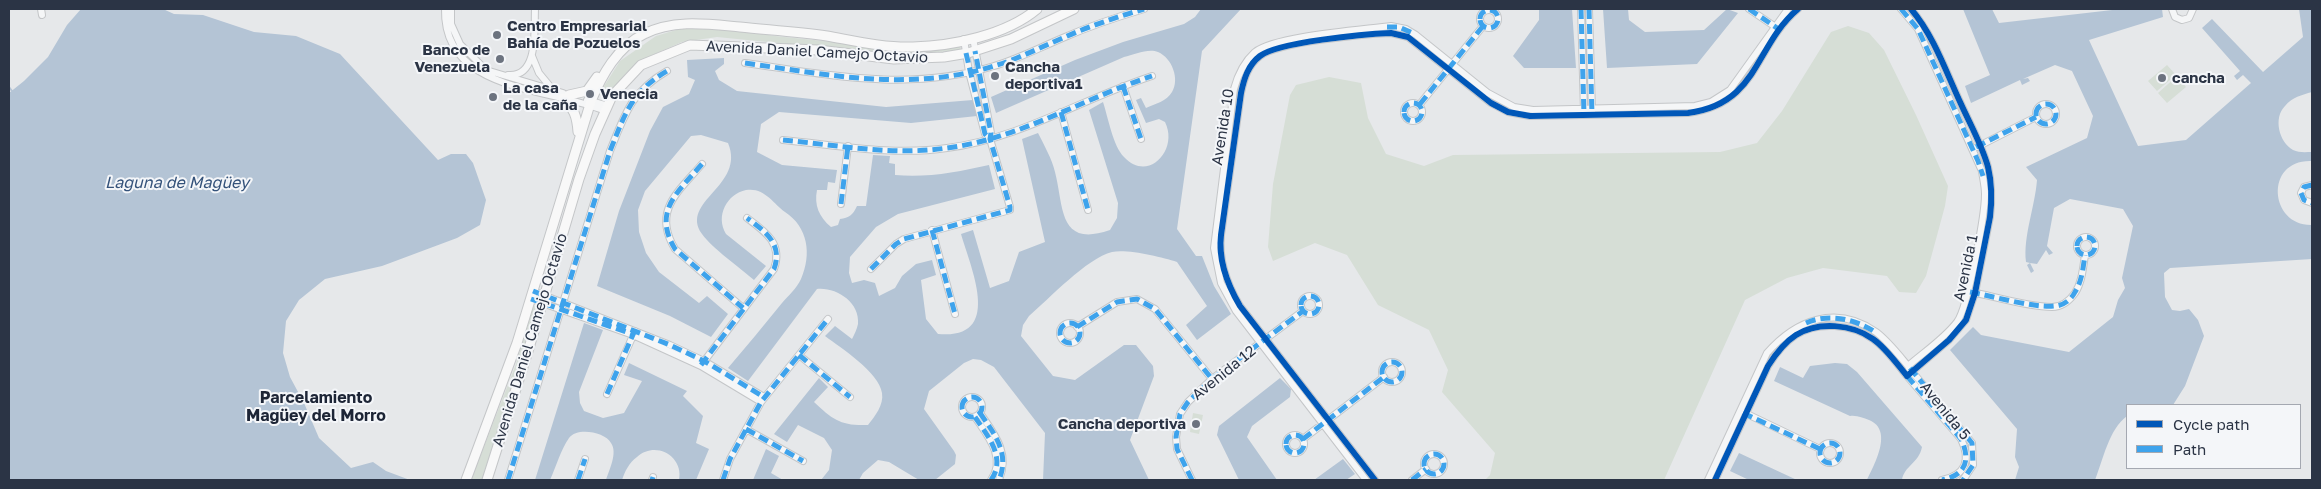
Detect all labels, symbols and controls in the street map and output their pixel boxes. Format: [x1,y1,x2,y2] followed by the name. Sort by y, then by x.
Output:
[507,17,647,52] place label: Centro Empresarial Bahía de Pozuelos
[491,29,503,41] marker: Centro Empresarial Bahía de Pozuelos
[705,37,929,67] street label: Avenida Daniel Camejo Octavio
[414,41,490,76] place label: Banco de Venezuela
[494,53,506,65] marker: Banco de Venezuela
[1005,58,1082,93] place label: Cancha deportiva1
[2172,69,2225,87] place label: cancha
[989,70,1001,82] marker: Cancha deportiva1
[2156,72,2168,84] marker: cancha
[503,79,577,114] place label: La casa de la caña
[600,85,658,103] place label: Venecia
[1208,87,1238,167] street label: Avenida 10
[584,88,596,100] marker: Venecia
[487,91,499,103] marker: La casa de la caña
[105,173,249,193] water label: Laguna de Magüey
[489,231,571,449] street label: Avenida Daniel Camejo Octavio
[1950,233,1982,303] street label: Avenida 1
[1189,342,1259,404] street label: Avenida 12
[1916,378,1974,444] street label: Avenida 5
[246,388,386,426] district label: Parcelamiento Magüey del Morro
[2126,404,2301,469] legend
[1058,415,1186,433] place label: Cancha deportiva
[2173,415,2249,433] text: Cycle path
[1190,418,1202,430] marker: Cancha deportiva
[2173,440,2206,458] text: Path

